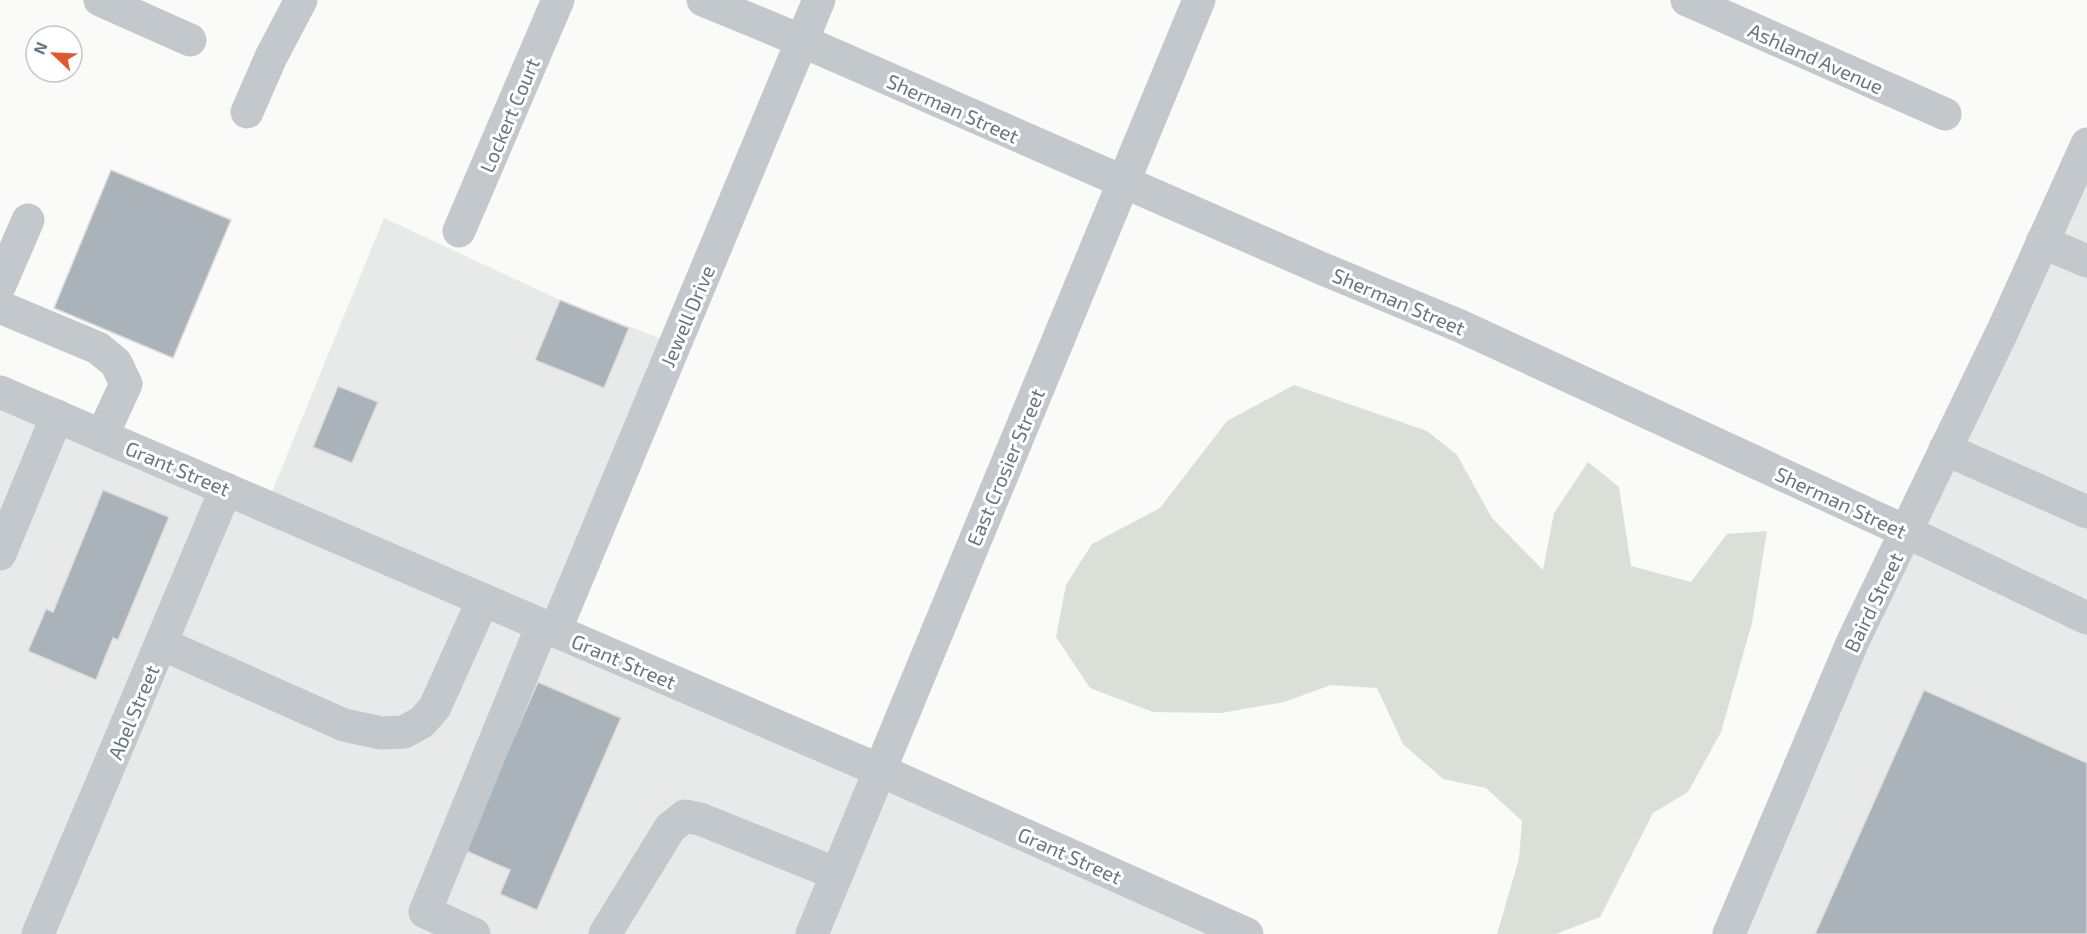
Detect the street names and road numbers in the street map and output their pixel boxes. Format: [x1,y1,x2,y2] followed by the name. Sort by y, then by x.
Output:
[1745,18,1887,98] street label: Ashland Avenue
[474,54,544,176] street label: Lockert Court
[883,68,1023,148] street label: Sherman Street
[655,262,719,370] street label: Jewell Drive
[1329,262,1469,340] street label: Sherman Street
[961,384,1049,549] street label: East Crosier Street
[122,435,234,501] street label: Grant Street
[1772,461,1911,543] street label: Sherman Street
[1839,548,1908,656] street label: Baird Street
[568,628,680,694] street label: Grant Street
[102,661,164,763] street label: Abel Street
[1014,821,1126,889] street label: Grant Street

